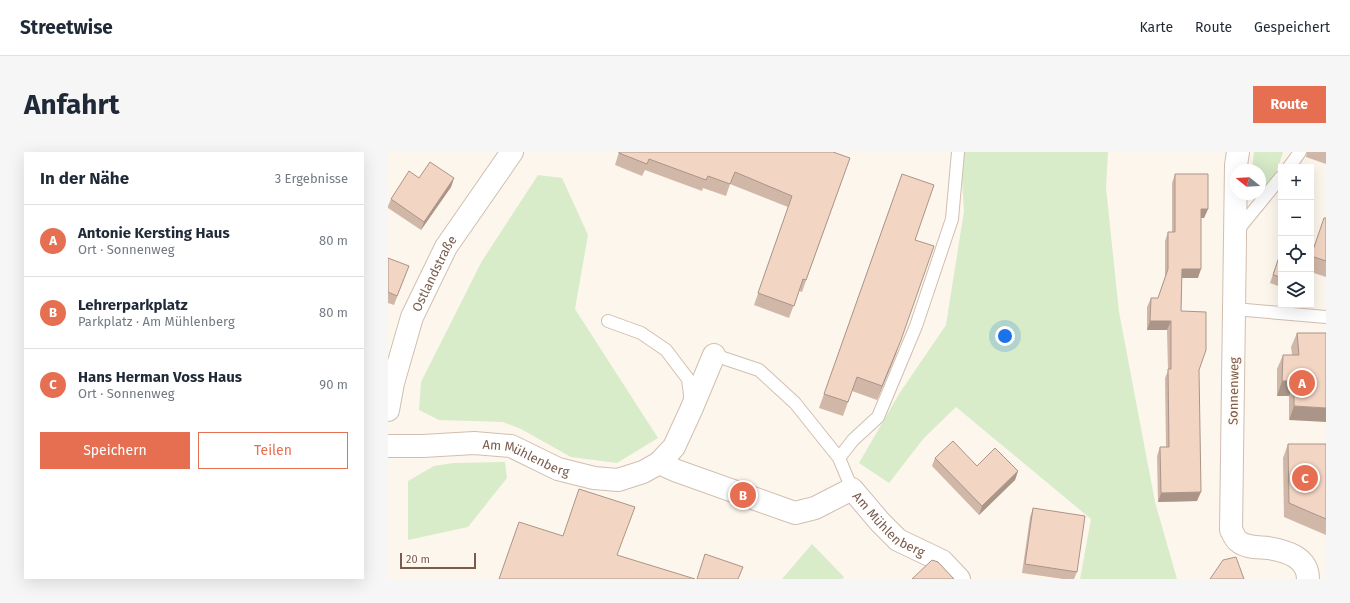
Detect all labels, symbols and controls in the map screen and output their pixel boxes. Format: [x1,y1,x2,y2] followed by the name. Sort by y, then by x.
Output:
[20,16,113,39] text: Streetwise
[1139,19,1173,36] text: Karte
[1195,19,1232,36] text: Route
[1254,19,1330,36] text: Gespeichert
[1253,86,1326,123] button: Route
[24,88,120,121] text: Anfahrt
[1230,164,1266,200] north arrow
[1278,164,1314,308] map controls
[1278,164,1314,200] button: +
[40,168,129,189] text: In der Nähe
[275,171,348,186] text: 3 Ergebnisse
[1278,200,1314,236] button: −
[78,224,230,242] text: Antonie Kersting Haus
[49,233,57,248] text: A
[319,233,348,248] text: 80 m
[409,233,460,314] street label: Ostlandstraße
[1278,236,1314,272] button: locate
[78,242,175,257] text: Ort · Sonnenweg
[1278,272,1314,308] button: layers
[78,296,188,314] text: Lehrerparkplatz
[49,305,57,320] text: B
[319,305,348,320] text: 80 m
[78,314,235,329] text: Parkplatz · Am Mühlenberg
[995,326,1015,346] your location
[1225,357,1242,425] street label: Sonnenweg
[78,368,242,386] text: Hans Herman Voss Haus
[1289,368,1315,398] pin: A
[49,377,57,392] text: C
[319,377,348,392] text: 90 m
[78,386,175,401] text: Ort · Sonnenweg
[40,432,190,469] button: Speichern
[198,432,348,469] button: Teilen
[482,437,571,480] street label: Am Mühlenberg
[1292,463,1318,493] pin: C
[730,480,756,510] pin: B
[850,489,928,560] street label: Am Mühlenberg
[400,551,476,570] scale bar
[406,553,430,566] text: 20 m

